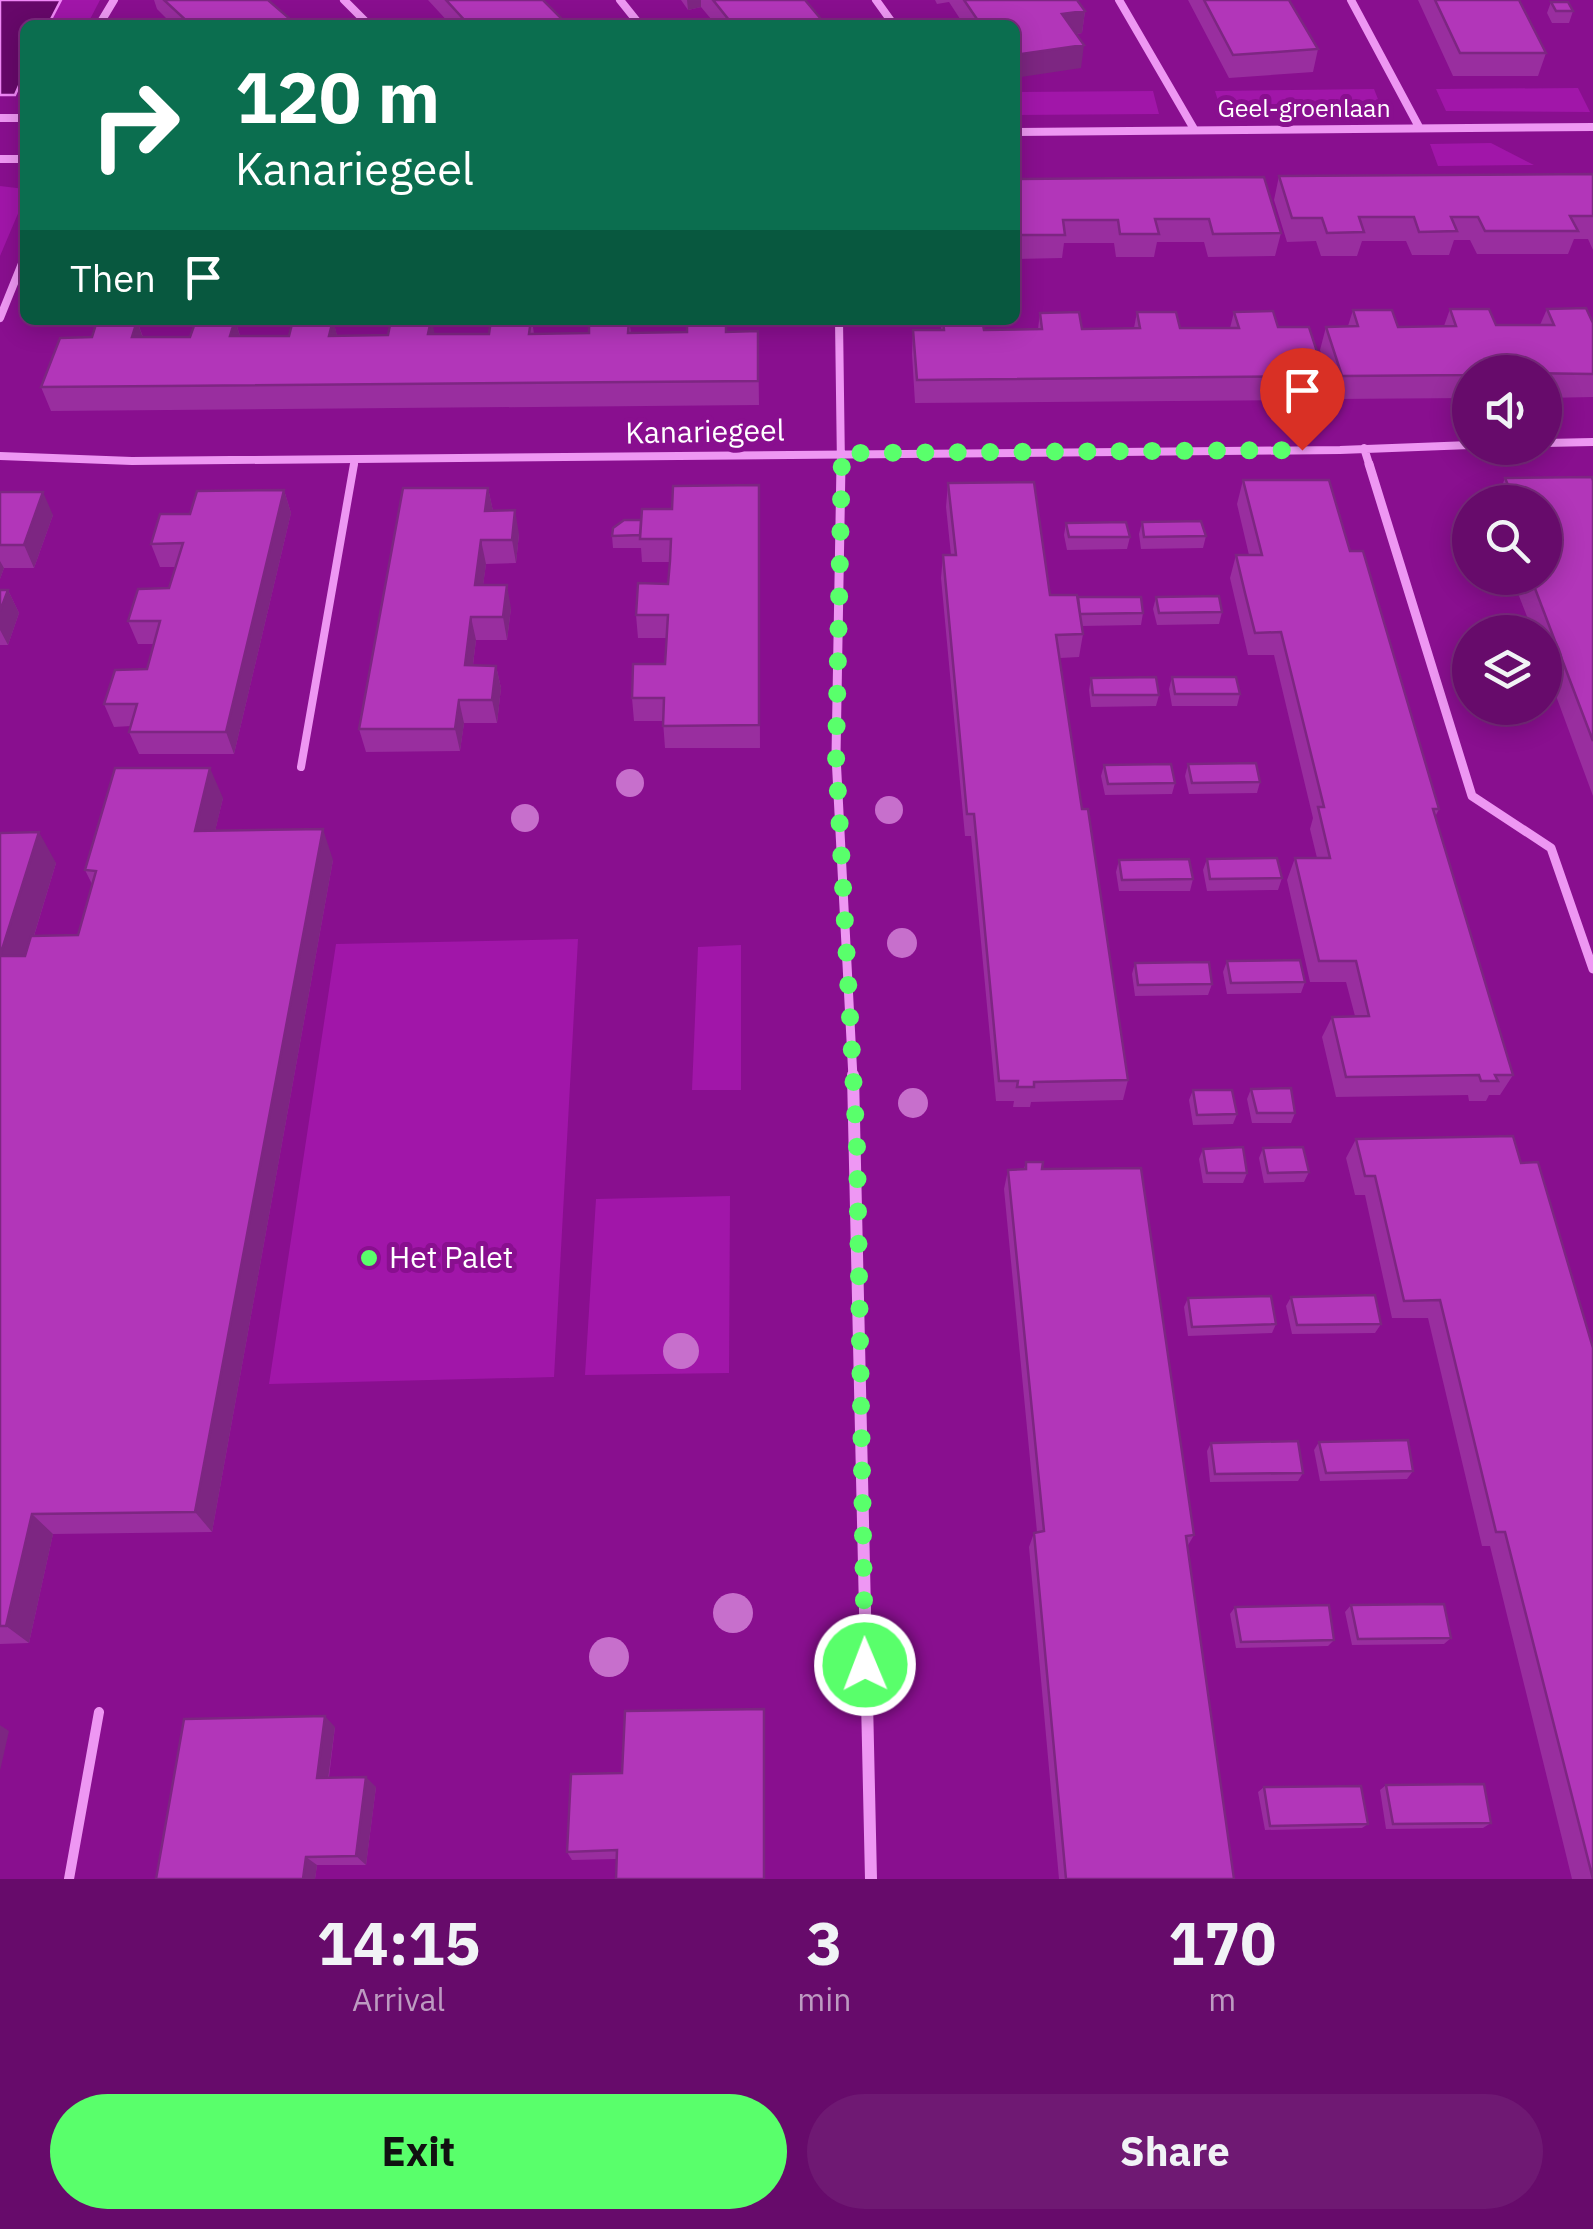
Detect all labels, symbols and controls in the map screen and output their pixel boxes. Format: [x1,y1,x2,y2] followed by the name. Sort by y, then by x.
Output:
[235,51,440,142] text: 120 m
[70,60,200,190] icon: right
[1217,91,1391,124] street label: Geel-groenlaan
[235,139,474,197] text: Kanariegeel
[176,250,231,305] icon: arrive
[70,253,156,302] text: Then
[1260,348,1345,451] pin
[1452,355,1562,725] map controls
[1452,355,1562,465] button: sound
[1275,363,1330,418] icon: arrive
[625,410,785,451] street label: Kanariegeel
[1452,485,1562,595] button: search
[1452,615,1562,725] button: layers
[389,1237,513,1276] place label: Het Palet
[358,1247,380,1269] marker: Het Palet
[813,1613,917,1717] position arrow
[317,1903,481,1982] text: 14:15
[806,1903,842,1982] text: 3
[1168,1903,1276,1982] text: 170
[352,1978,445,2020] text: Arrival
[797,1978,851,2020] text: min
[1208,1978,1236,2020] text: m
[50,2094,787,2209] button: Exit
[807,2094,1543,2209] button: Share

